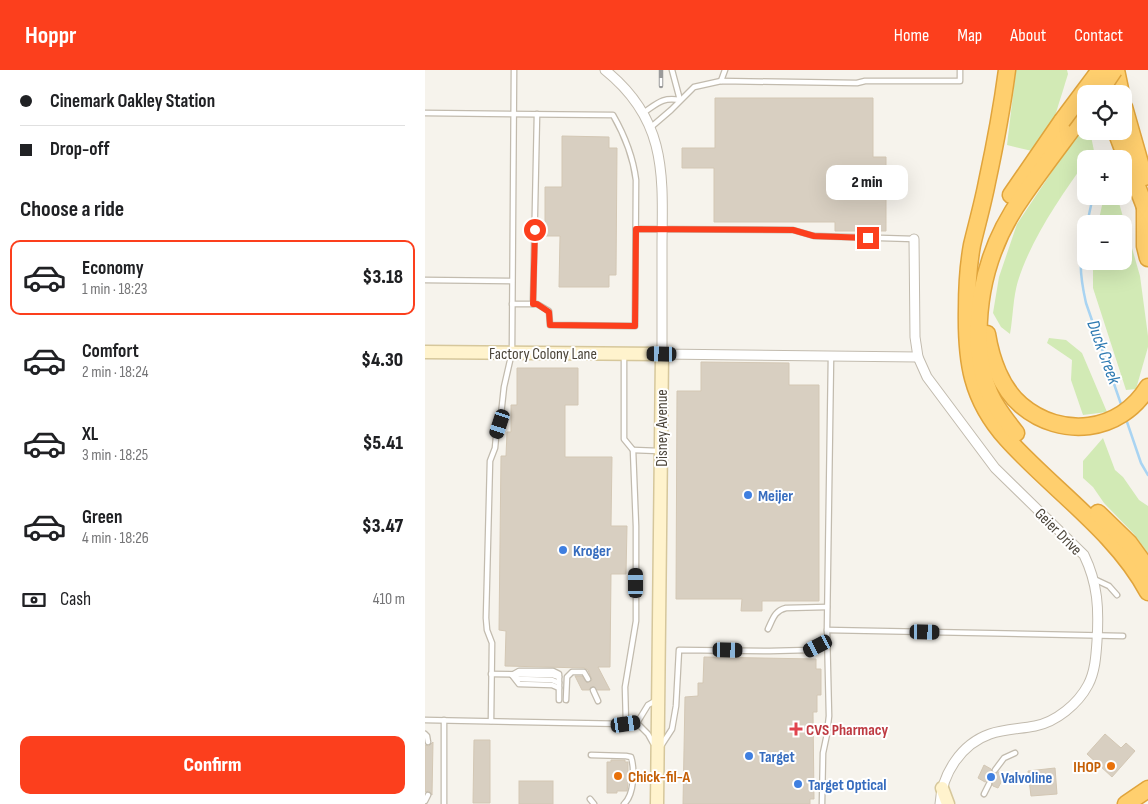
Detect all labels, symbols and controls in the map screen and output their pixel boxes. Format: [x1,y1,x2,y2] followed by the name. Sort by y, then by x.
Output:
[25,21,76,50] text: Hoppr
[894,25,929,46] text: Home
[957,25,982,46] text: Map
[1010,25,1046,46] text: About
[1074,25,1123,46] text: Contact
[1077,85,1132,270] map controls
[1077,85,1132,140] button: locate
[50,90,215,113] text: Cinemark Oakley Station
[50,138,110,161] text: Drop-off
[1077,150,1132,205] button: +
[827,166,909,200] callout: 2 min
[851,173,883,192] text: 2 min
[20,196,124,223] text: Choose a ride
[1077,215,1132,270] button: −
[524,219,546,241] route start
[857,227,879,249] route end
[22,255,67,300] icon: car
[82,257,144,280] text: Economy
[363,266,403,289] text: $3.18
[82,280,147,299] text: 1 min · 18:23
[1082,317,1125,388] water label: Duck Creek
[22,338,67,383] icon: car
[82,340,139,363] text: Comfort
[489,345,597,364] street label: Factory Colony Lane
[646,346,677,362] car
[361,349,403,372] text: $4.30
[82,363,148,382] text: 2 min · 18:24
[653,389,672,467] street label: Disney Avenue
[488,407,511,441] car
[22,421,67,466] icon: car
[82,423,98,446] text: XL
[363,432,403,455] text: $5.41
[82,446,148,465] text: 3 min · 18:25
[758,487,793,506] place label: Meijer
[742,489,754,501] marker: Meijer
[22,504,67,549] icon: car
[1030,505,1085,560] street label: Geier Drive
[82,506,122,529] text: Green
[362,515,403,538] text: $3.47
[82,529,149,548] text: 4 min · 18:26
[573,542,611,561] place label: Kroger
[557,544,569,556] marker: Kroger
[628,568,643,598] car
[20,586,48,614] icon: cash
[60,588,91,611] text: Cash
[373,590,405,609] text: 410 m
[909,624,940,640] car
[801,633,834,659] car
[712,642,743,658] car
[610,714,641,734] car
[806,721,888,740] place label: CVS Pharmacy
[790,723,802,735] marker: CVS Pharmacy
[20,736,405,794] button: Confirm
[759,748,795,767] place label: Target
[743,750,755,762] marker: Target
[1073,758,1101,777] place label: IHOP
[1105,760,1117,772] marker: IHOP
[628,768,691,787] place label: Chick-fil-A
[1001,769,1052,788] place label: Valvoline
[612,770,624,782] marker: Chick-fil-A
[985,771,997,783] marker: Valvoline
[808,776,887,795] place label: Target Optical
[792,778,804,790] marker: Target Optical

